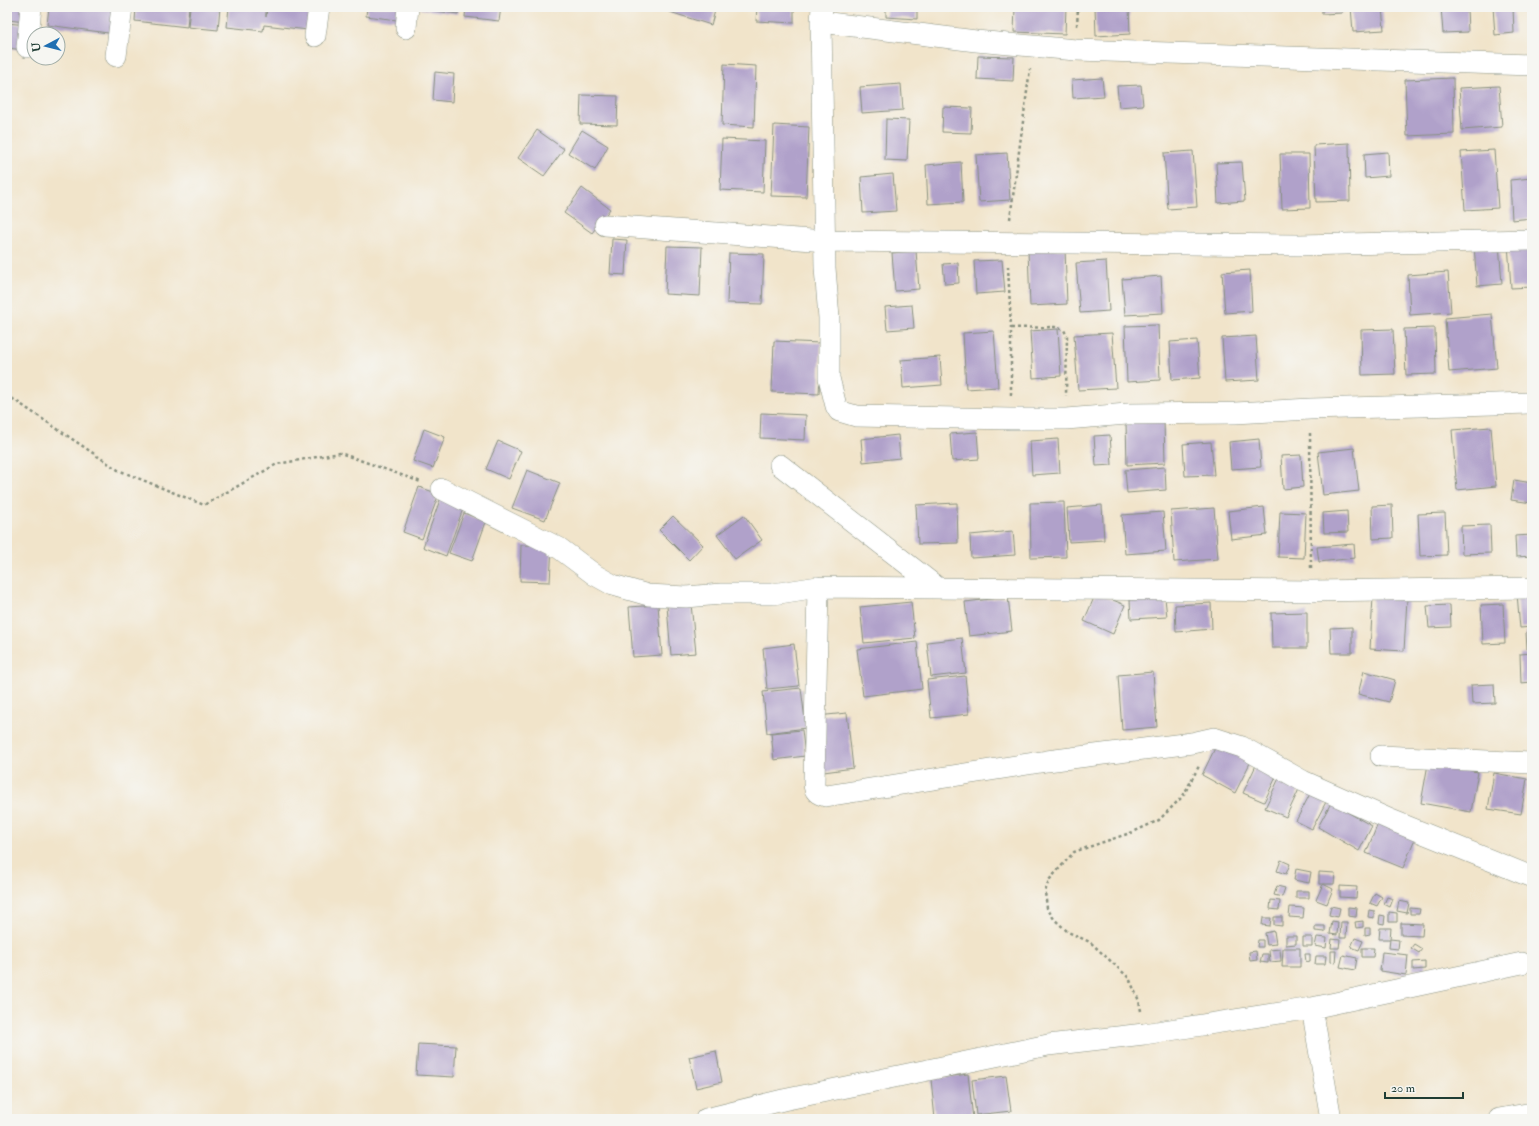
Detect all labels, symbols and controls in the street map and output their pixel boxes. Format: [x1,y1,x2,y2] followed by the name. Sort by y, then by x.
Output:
[26,26,66,66] north arrow
[29,41,44,53] text: U
[1385,1074,1463,1100] scale bar
[1391,1081,1416,1096] text: 20 m

